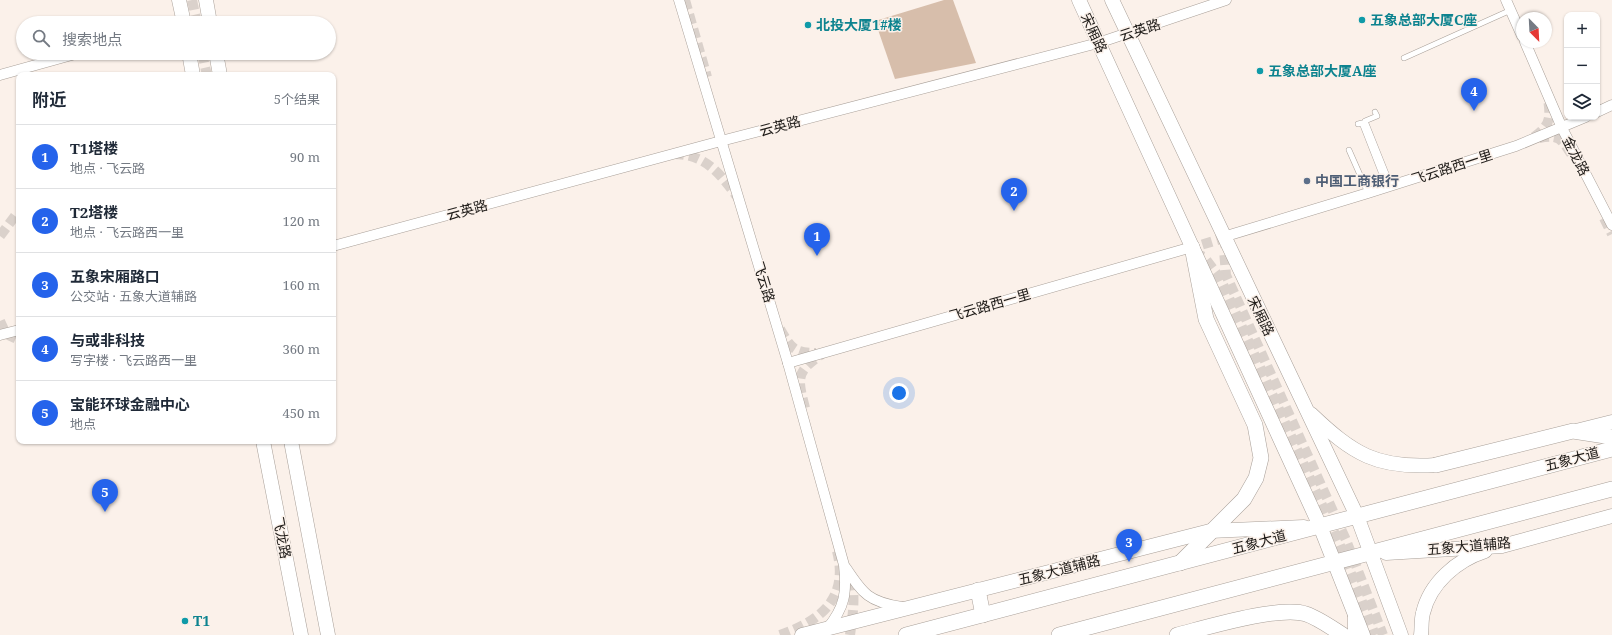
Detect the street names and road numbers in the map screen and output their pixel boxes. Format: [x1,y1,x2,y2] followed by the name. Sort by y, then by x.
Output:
[1077,10,1112,56] street label: 宋厢路
[1117,14,1163,45] street label: 云英路
[757,111,803,140] street label: 云英路
[1558,133,1594,179] street label: 金龙路
[1409,145,1495,189] street label: 飞云路西一里
[444,195,490,224] street label: 云英路
[749,259,780,305] street label: 飞云路
[947,284,1033,325] street label: 飞云路西一里
[1244,293,1279,339] street label: 宋厢路
[1542,442,1601,475] street label: 五象大道
[269,515,296,560] street label: 飞龙路
[1229,525,1288,558] street label: 五象大道
[1426,532,1512,559] street label: 五象大道辅路
[1016,550,1102,589] street label: 五象大道辅路

